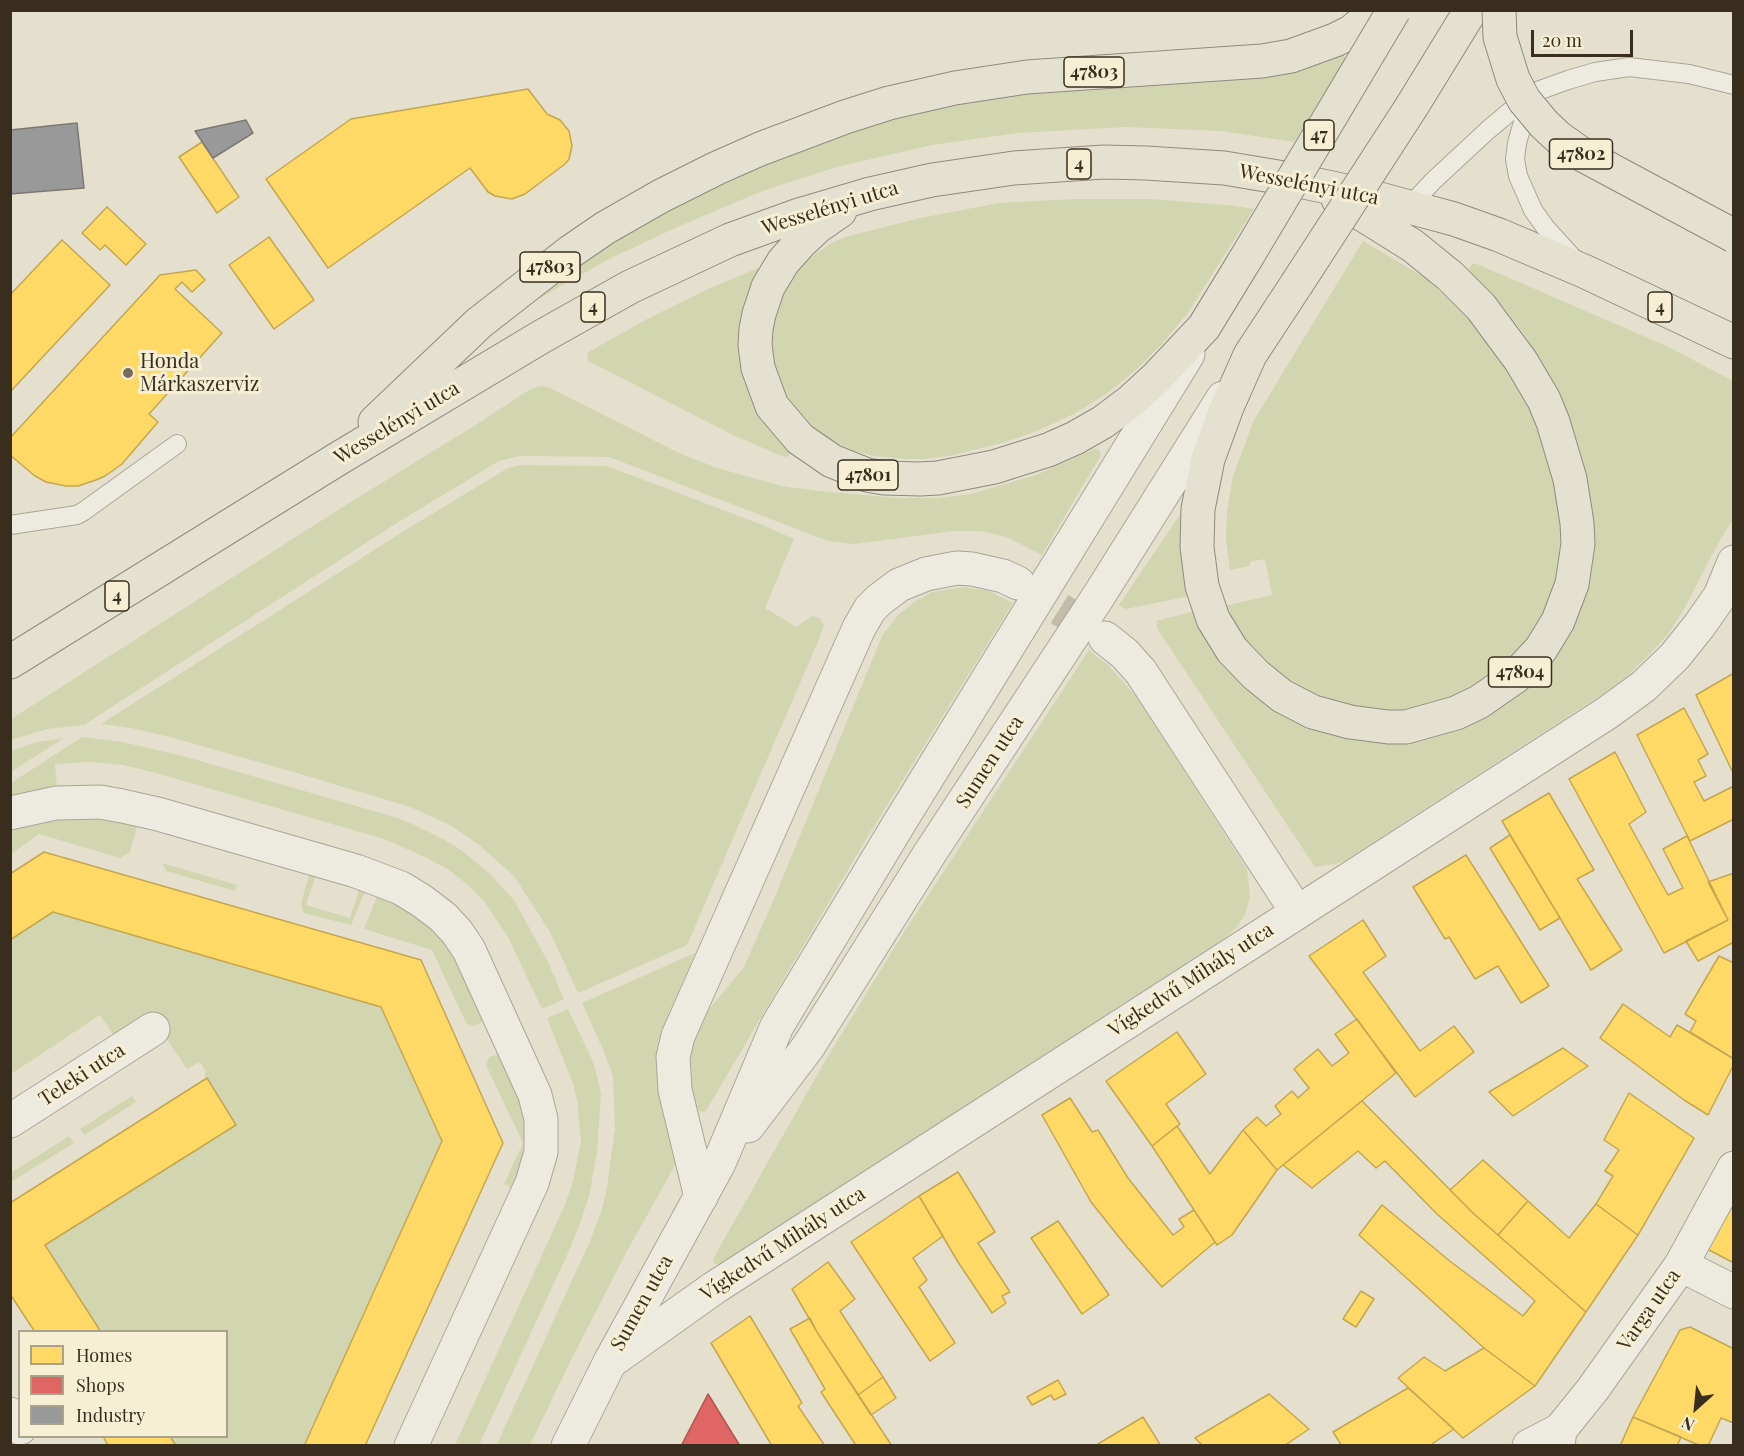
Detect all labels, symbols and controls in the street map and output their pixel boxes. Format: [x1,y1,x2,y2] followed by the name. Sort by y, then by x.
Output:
[1534,18,1636,56] scale bar
[1542,28,1582,52] text: 20 m
[1064,57,1124,87] road number: 47803
[1304,120,1334,150] road number: 47
[1550,139,1612,169] road number: 47802
[1067,149,1091,179] road number: 4
[1237,160,1381,210] street label: Wesselényi utca
[759,176,901,240] street label: Wesselényi utca
[520,252,580,282] road number: 47803
[581,292,605,322] road number: 4
[1648,292,1672,322] road number: 4
[140,350,259,397] place label: Honda Márkaszerviz
[121,366,135,380] marker: Honda Márkaszerviz
[330,376,464,470] street label: Wesselényi utca
[838,460,898,490] road number: 47801
[105,581,129,611] road number: 4
[1488,657,1552,687] road number: 47804
[951,711,1029,813] street label: Sumen utca
[1104,918,1278,1042] street label: Vígkedvű Mihály utca
[35,1038,129,1112] street label: Teleki utca
[696,1182,870,1306] street label: Vígkedvű Mihály utca
[606,1251,678,1355] street label: Sumen utca
[1612,1265,1686,1355] street label: Varga utca
[18,1330,228,1438] legend
[76,1343,132,1367] text: Homes
[76,1373,125,1397] text: Shops
[1666,1378,1726,1438] north arrow
[76,1403,145,1427] text: Industry
[1678,1413,1698,1436] text: N

